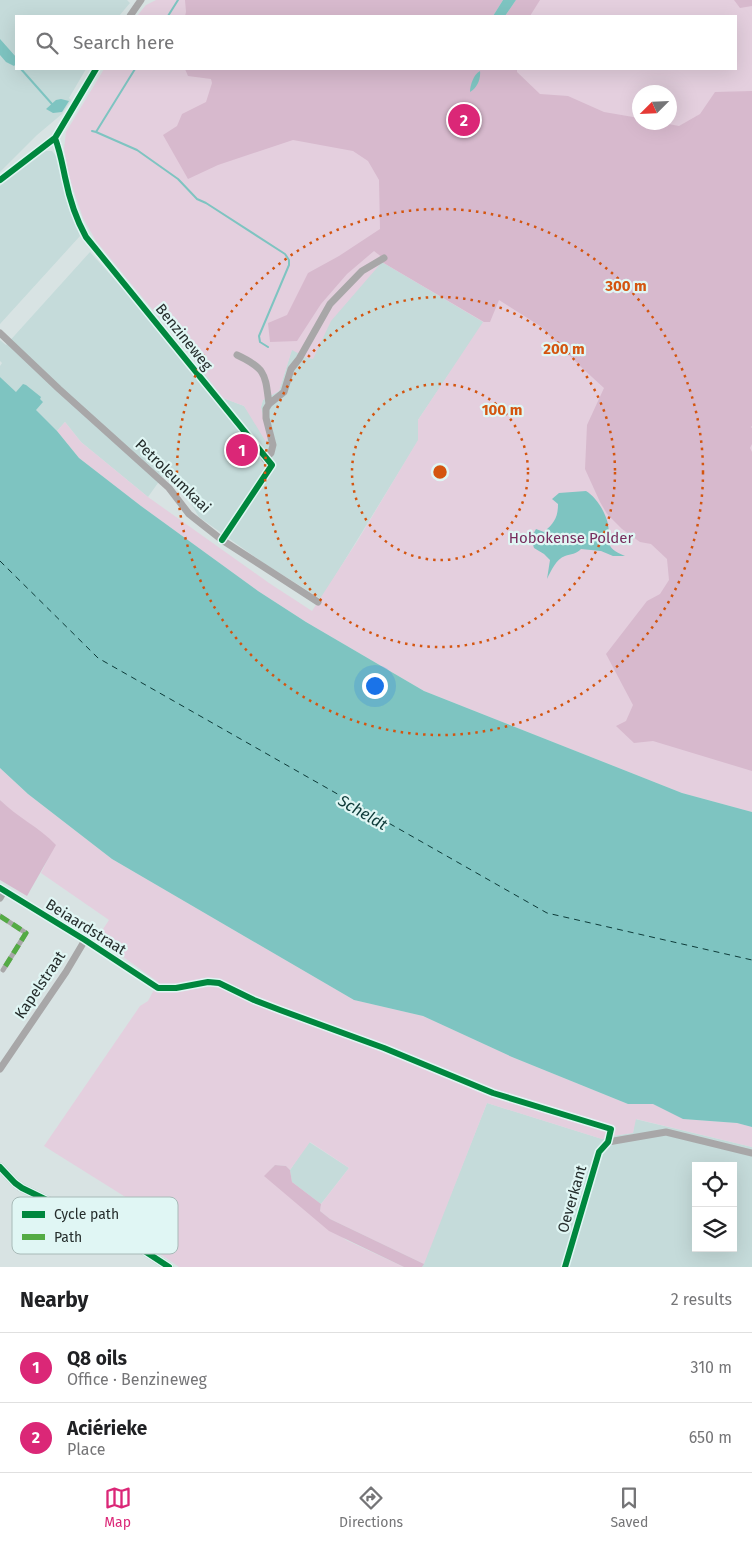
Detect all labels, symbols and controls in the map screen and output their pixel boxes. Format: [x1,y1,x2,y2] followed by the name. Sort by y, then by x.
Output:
[15,15,737,70] search box
[33,29,61,57] icon: search
[73,31,174,54] text: Search here
[632,85,677,130] north arrow
[448,101,480,139] pin: 2
[604,277,647,295] text: 300 m
[152,300,216,374] street label: Benzineweg
[543,340,585,358] text: 200 m
[482,401,522,419] text: 100 m
[226,431,258,469] pin: 1
[132,435,214,517] street label: Petroleumkaai
[431,463,449,481] centre of rings
[509,529,633,547] park label: Hobokense Polder
[362,673,388,699] your location
[334,790,391,834] water label: Scheldt
[42,895,130,959] street label: Beiaardstraat
[11,947,70,1022] street label: Kapelstraat
[692,1162,737,1252] map controls
[692,1162,737,1207] button: locate
[554,1163,590,1235] street label: Oeverkant
[12,1197,178,1254] legend
[54,1206,119,1223] text: Cycle path
[692,1207,737,1252] button: layers
[54,1229,82,1246] text: Path
[20,1287,88,1313] text: Nearby
[671,1290,732,1309] text: 2 results
[67,1347,127,1370] text: Q8 oils
[32,1358,40,1377] text: 1
[691,1358,732,1377] text: 310 m
[67,1370,207,1389] text: Office · Benzineweg
[67,1417,147,1440] text: Aciérieke
[32,1428,40,1447] text: 2
[689,1428,732,1447] text: 650 m
[67,1440,106,1459] text: Place
[104,1484,132,1531] tab: Map
[339,1484,403,1531] tab: Directions
[610,1484,648,1531] tab: Saved

